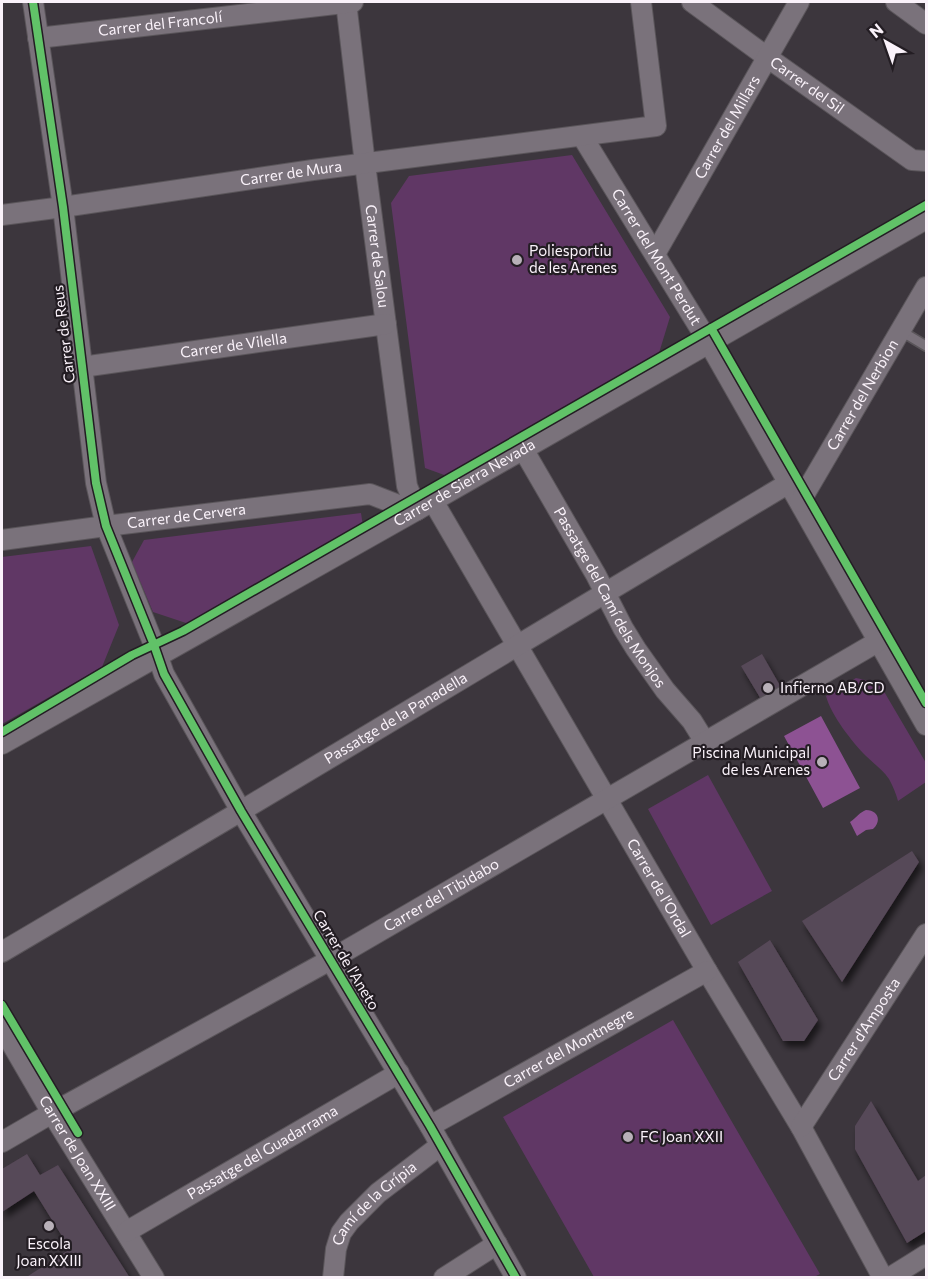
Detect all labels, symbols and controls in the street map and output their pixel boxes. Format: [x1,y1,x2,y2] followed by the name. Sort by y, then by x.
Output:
[97,7,224,39] street label: Carrer del Francolí
[856,12,916,72] north arrow
[865,19,887,41] text: N
[767,52,848,117] street label: Carrer del Sil
[690,72,763,182] street label: Carrer del Millars
[239,156,343,189] street label: Carrer de Mura
[608,185,706,328] street label: Carrer del Mont Perdut
[362,203,394,309] street label: Carrer de Salou
[529,241,617,276] place label: Poliesportiu de les Arenes
[510,253,524,267] marker: Poliesportiu de les Arenes
[48,284,78,384] street label: Carrer de Reus
[179,328,288,361] street label: Carrer de Vilella
[822,336,901,453] street label: Carrer del Nerbion
[390,434,538,530] street label: Carrer de Sierra Nevada
[126,499,247,531] street label: Carrer de Cervera
[551,503,670,691] street label: Passatge del Camí dels Monjos
[321,668,470,767] street label: Passatge de la Panadella
[780,678,885,696] place label: Infierno AB/CD
[761,681,775,695] marker: Infierno AB/CD
[692,743,810,778] place label: Piscina Municipal de les Arenes
[815,755,829,769] marker: Piscina Municipal de les Arenes
[624,835,695,940] street label: Carrer de l'Ordal
[380,854,502,935] street label: Carrer del Tibidabo
[310,906,384,1013] street label: Carrer de l'Aneto
[823,974,903,1084] street label: Carrer d'Amposta
[500,1004,637,1091] street label: Carrer del Montnegre
[36,1092,120,1214] street label: Carrer de Joan XXIII
[183,1101,341,1203] street label: Passatge del Guadarrama
[640,1127,723,1145] place label: FC Joan XXII
[621,1130,635,1144] marker: FC Joan XXII
[328,1157,420,1247] street label: Camí de la Grípia
[42,1219,56,1233] marker: Escola Joan XXIII
[16,1234,82,1269] place label: Escola Joan XXIII

